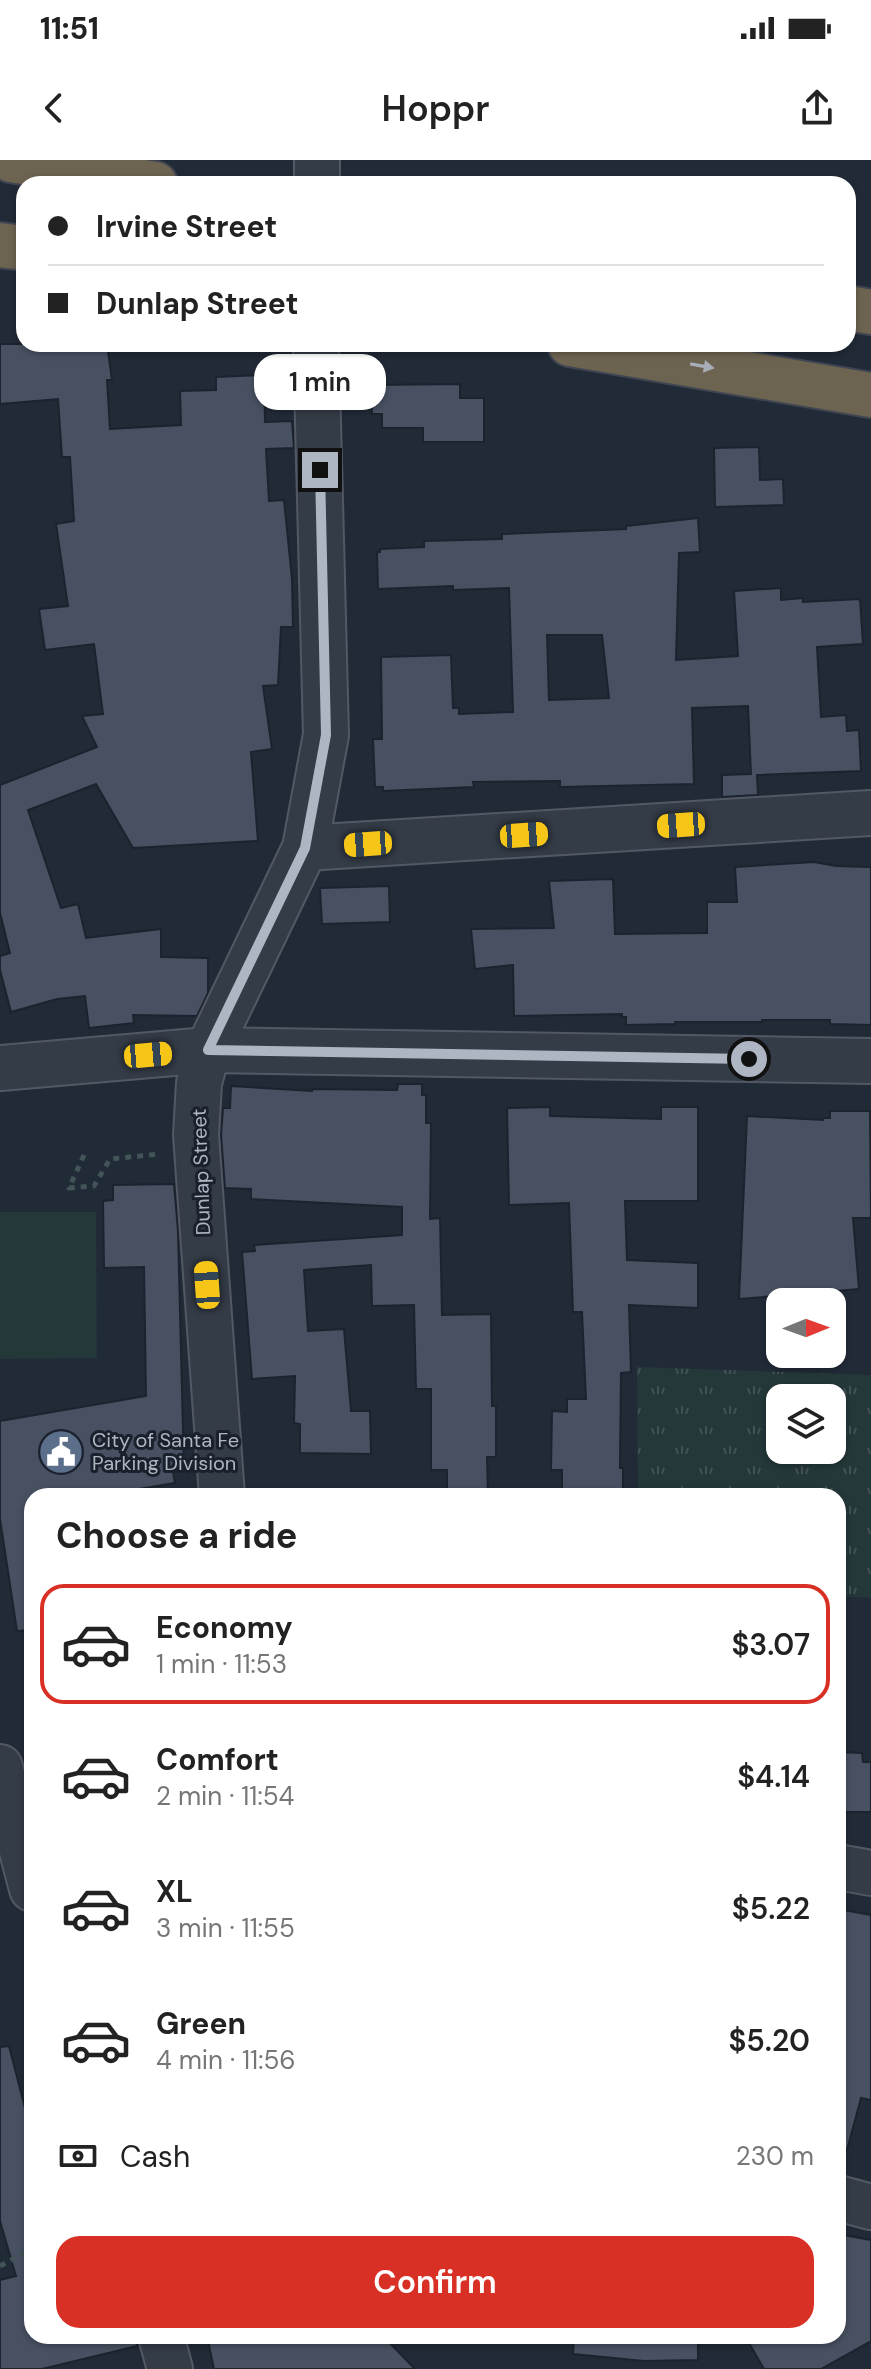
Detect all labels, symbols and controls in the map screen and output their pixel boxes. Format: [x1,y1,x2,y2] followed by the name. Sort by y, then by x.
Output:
[40,9,99,48] text: 11:51
[382,85,489,132] text: Hoppr
[32,86,76,130] icon: back
[795,86,839,130] icon: share
[96,207,277,246] text: Irvine Street
[96,284,299,323] text: Dunlap Street
[254,354,386,410] callout: 1 min
[689,361,714,373] one-way arrow
[289,365,351,399] text: 1 min
[302,452,338,488] route end
[656,811,706,839] car
[499,821,549,849] car
[343,830,393,858] car
[123,1041,173,1069] car
[731,1041,767,1077] route start
[186,1108,216,1236] street label: Dunlap Street
[193,1260,221,1310] car
[766,1288,846,1368] north arrow
[766,1288,846,1464] map controls
[766,1384,846,1464] button: layers
[92,1427,239,1476] place label: City of Santa Fe Parking Division
[37,1428,85,1476] public building icon: City of Santa Fe Parking Division
[56,1512,297,1559] text: Choose a ride
[60,1608,132,1680] icon: car
[156,1608,293,1647] text: Economy
[731,1625,810,1664] text: $3.07
[156,1647,287,1681] text: 1 min · 11:53
[60,1740,132,1812] icon: car
[156,1740,279,1779] text: Comfort
[737,1757,810,1796] text: $4.14
[156,1779,294,1813] text: 2 min · 11:54
[60,1872,132,1944] icon: car
[156,1872,193,1911] text: XL
[732,1889,810,1928] text: $5.22
[156,1911,295,1945] text: 3 min · 11:55
[60,2004,132,2076] icon: car
[156,2004,246,2043] text: Green
[728,2021,810,2060] text: $5.20
[156,2043,296,2077] text: 4 min · 11:56
[56,2134,100,2178] icon: cash
[120,2137,190,2176] text: Cash
[736,2139,814,2173] text: 230 m
[56,2236,814,2328] button: Confirm

